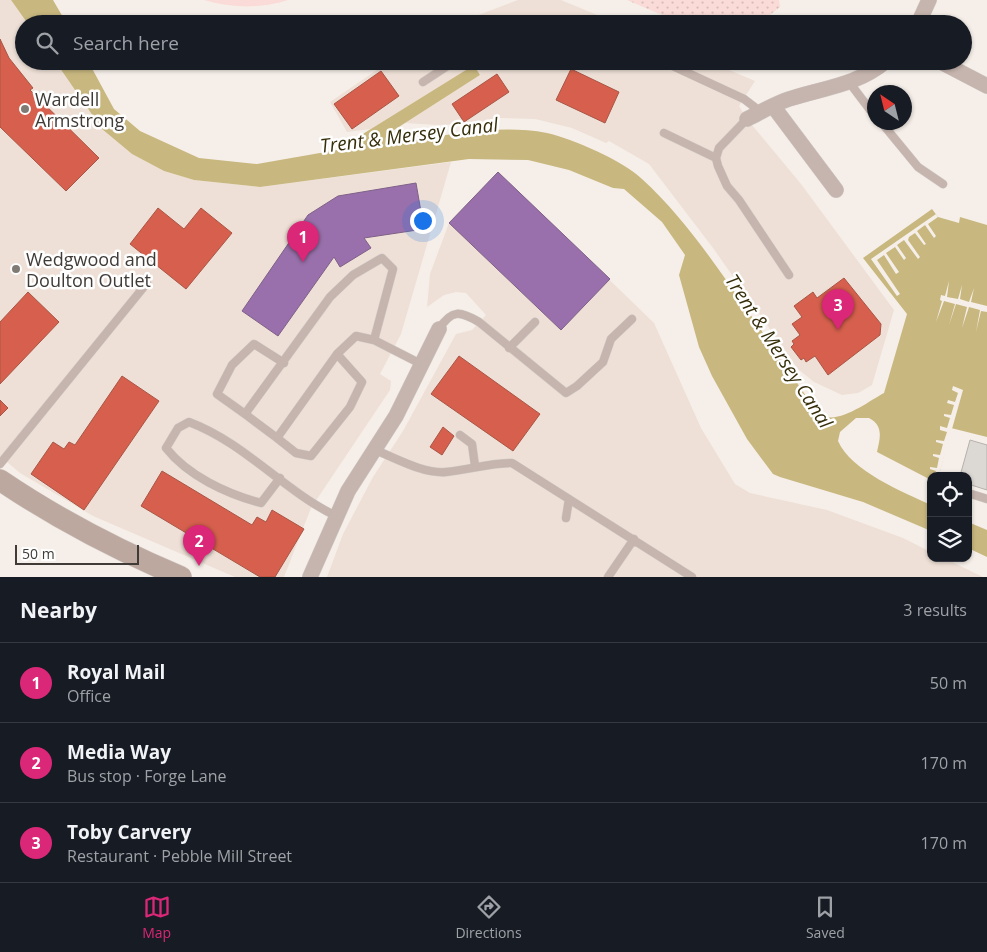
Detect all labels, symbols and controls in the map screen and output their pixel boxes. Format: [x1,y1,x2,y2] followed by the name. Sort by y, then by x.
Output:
[15,15,972,70] search box
[33,29,61,57] icon: search
[73,30,179,56] text: Search here
[867,85,912,130] north arrow
[35,87,125,132] place label: Wardell Armstrong
[19,103,31,115] marker: Wardell Armstrong
[319,111,501,159] water label: Trent & Mersey Canal
[410,208,436,234] your location
[287,221,319,262] pin: 1
[26,247,157,292] place label: Wedgwood and Doulton Outlet
[10,263,22,275] marker: Wedgwood and Doulton Outlet
[719,269,839,434] water label: Trent & Mersey Canal
[822,289,854,330] pin: 3
[927,472,972,562] map controls
[927,472,972,517] button: locate
[927,517,972,562] button: layers
[183,525,215,566] pin: 2
[15,542,139,565] scale bar
[22,544,55,563] text: 50 m
[20,596,97,624] text: Nearby
[903,599,967,621] text: 3 results
[67,659,165,685] text: Royal Mail
[31,672,41,694] text: 1
[930,672,967,694] text: 50 m
[67,685,111,707] text: Office
[67,739,171,765] text: Media Way
[31,752,41,774] text: 2
[921,752,967,774] text: 170 m
[67,765,226,787] text: Bus stop · Forge Lane
[67,819,191,845] text: Toby Carvery
[31,832,41,854] text: 3
[921,832,967,854] text: 170 m
[67,845,292,867] text: Restaurant · Pebble Mill Street
[142,893,171,942] tab: Map
[455,893,522,942] tab: Directions
[806,893,845,942] tab: Saved

